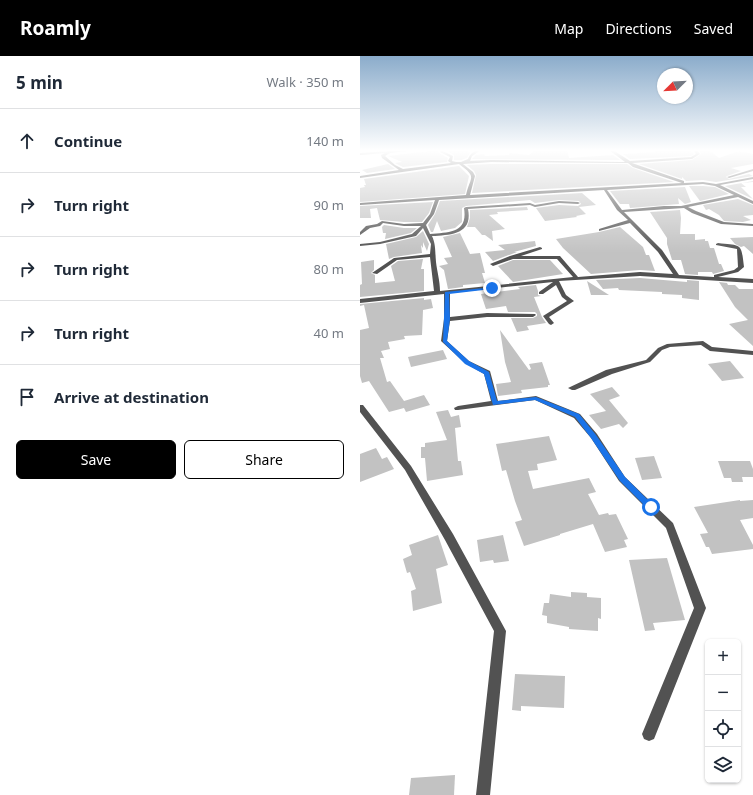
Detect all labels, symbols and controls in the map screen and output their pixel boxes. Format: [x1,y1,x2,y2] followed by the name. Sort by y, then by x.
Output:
[20,15,91,41] text: Roamly
[554,19,583,38] text: Map
[605,19,672,38] text: Directions
[694,19,733,38] text: Saved
[657,68,693,104] north arrow
[16,71,63,94] text: 5 min
[266,73,344,91] text: Walk · 350 m
[16,130,38,152] icon: ahead
[54,131,122,151] text: Continue
[306,132,344,150] text: 140 m
[16,194,38,216] icon: right
[54,195,129,215] text: Turn right
[314,196,344,214] text: 90 m
[16,258,38,280] icon: right
[54,259,129,279] text: Turn right
[314,260,344,278] text: 80 m
[483,279,501,297] route end
[16,322,38,344] icon: right
[54,323,129,343] text: Turn right
[314,324,344,342] text: 40 m
[16,386,38,408] icon: arrive
[54,387,209,407] text: Arrive at destination
[16,440,176,479] button: Save
[184,440,344,479] button: Share
[642,498,660,516] route start
[705,639,741,783] map controls
[705,639,741,675] button: +
[705,675,741,711] button: −
[705,711,741,747] button: locate
[705,747,741,783] button: layers

